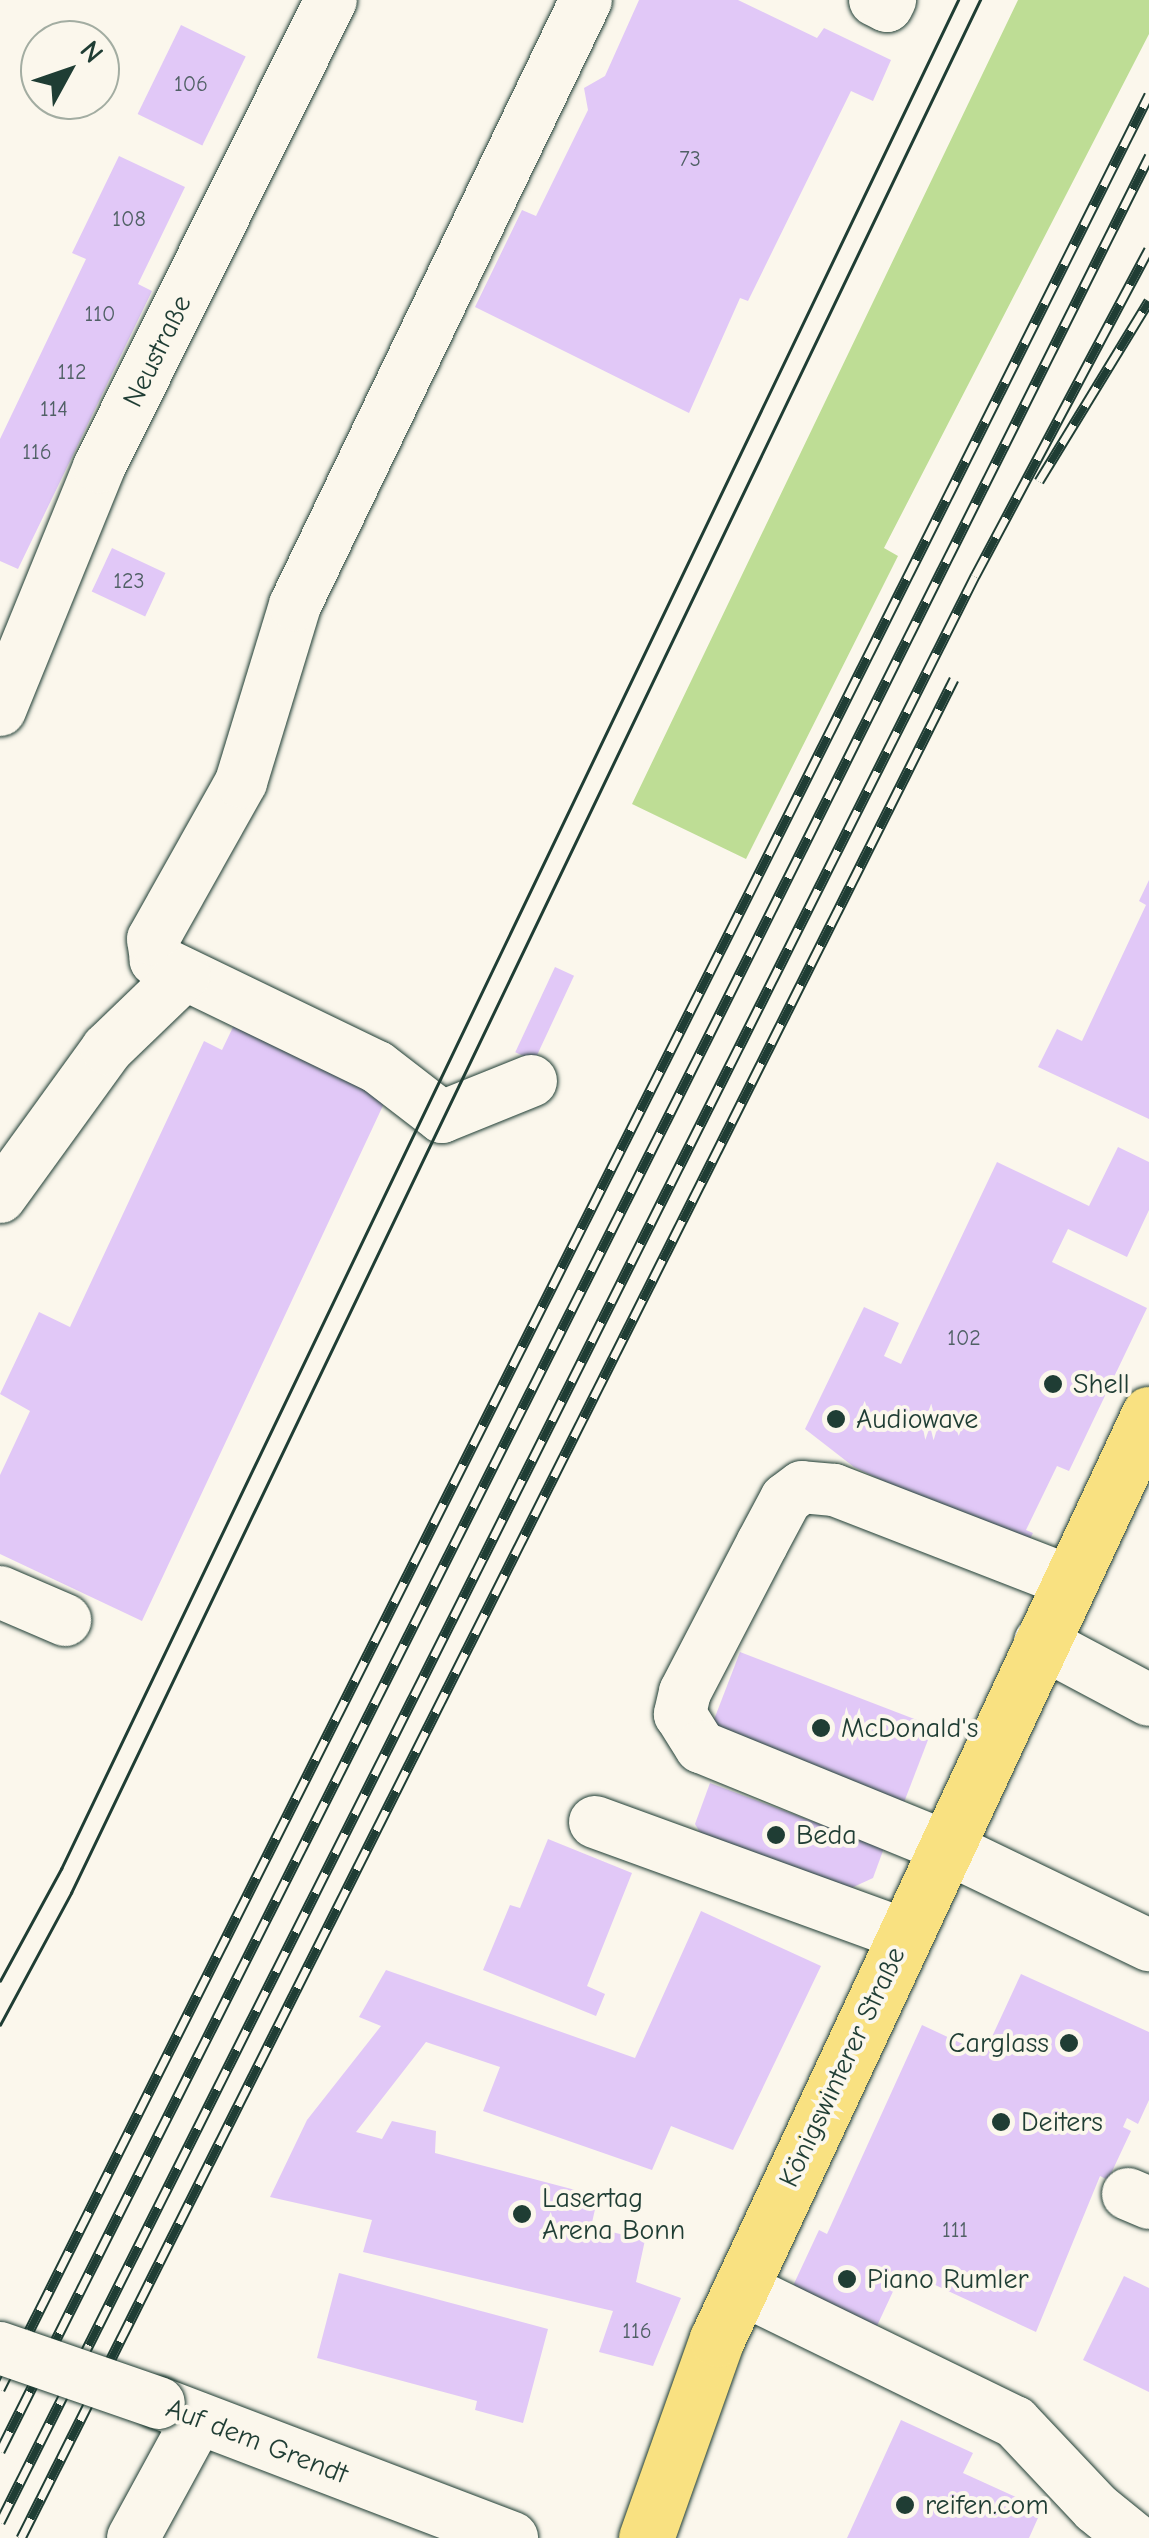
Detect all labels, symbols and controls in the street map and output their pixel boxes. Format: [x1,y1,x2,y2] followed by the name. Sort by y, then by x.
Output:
[20,20,120,120] north arrow
[73,35,110,69] text: N
[174,72,208,98] house number: 106
[679,147,701,173] house number: 73
[112,207,146,233] house number: 108
[116,290,198,412] street label: Neustraße
[85,302,115,328] house number: 110
[58,360,86,386] house number: 112
[40,397,68,423] house number: 114
[22,440,52,466] house number: 116
[113,569,145,595] house number: 123
[947,1326,981,1352] house number: 102
[1073,1367,1130,1401] place label: Shell
[1042,1373,1064,1395] marker: Shell
[856,1402,978,1436] place label: Audiowave
[825,1408,847,1430] marker: Audiowave
[841,1711,978,1745] place label: McDonald's
[810,1717,832,1739] marker: McDonald's
[796,1818,857,1852] place label: Beda
[765,1824,787,1846] marker: Beda
[772,1942,912,2192] street label: Königswinterer Straße
[948,2026,1049,2060] place label: Carglass
[1058,2032,1080,2054] marker: Carglass
[1021,2105,1103,2139] place label: Deiters
[990,2111,1012,2133] marker: Deiters
[542,2181,685,2247] place label: Lasertag Arena Bonn
[511,2203,533,2225] marker: Lasertag Arena Bonn
[942,2218,968,2244] house number: 111
[867,2262,1029,2296] place label: Piano Rumler
[836,2268,858,2290] marker: Piano Rumler
[622,2319,652,2345] house number: 116
[161,2391,353,2491] street label: Auf dem Grendt
[925,2488,1049,2522] place label: reifen.com
[894,2494,916,2516] marker: reifen.com

